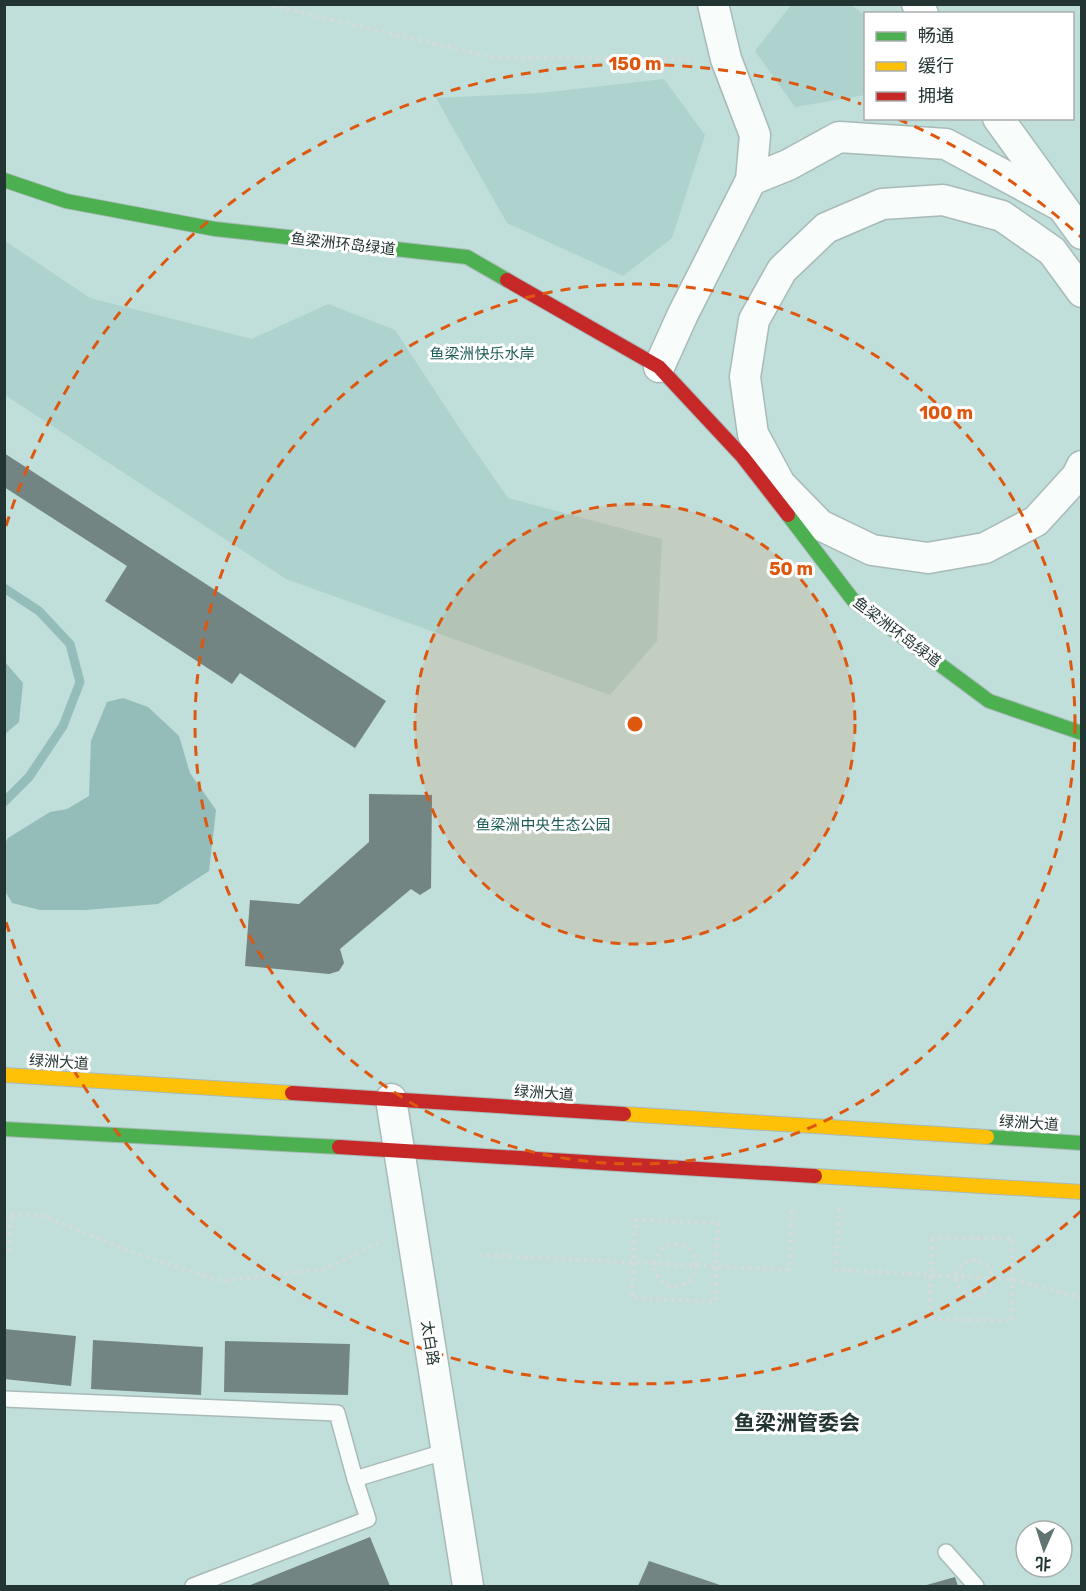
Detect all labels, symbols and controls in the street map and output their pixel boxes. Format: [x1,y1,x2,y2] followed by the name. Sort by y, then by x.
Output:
[864,12,1074,120] legend
[918,25,954,47] text: 畅通
[608,53,662,75] text: 150 m
[918,55,954,77] text: 缓行
[918,85,954,107] text: 拥堵
[290,230,396,258] street label: 鱼梁洲环岛绿道
[429,345,535,363] park label: 鱼梁洲快乐水岸
[919,402,973,424] text: 100 m
[769,558,813,580] text: 50 m
[850,593,944,671] street label: 鱼梁洲环岛绿道
[625,714,645,734] centre of rings
[475,816,611,834] park label: 鱼梁洲中央生态公园
[28,1051,90,1073] street label: 绿洲大道
[513,1082,575,1104] street label: 绿洲大道
[998,1112,1060,1134] street label: 绿洲大道
[418,1319,442,1367] street label: 太白路
[734,1410,860,1435] district label: 鱼梁洲管委会
[1014,1519,1074,1579] north arrow
[1035,1554,1052,1573] text: 北

